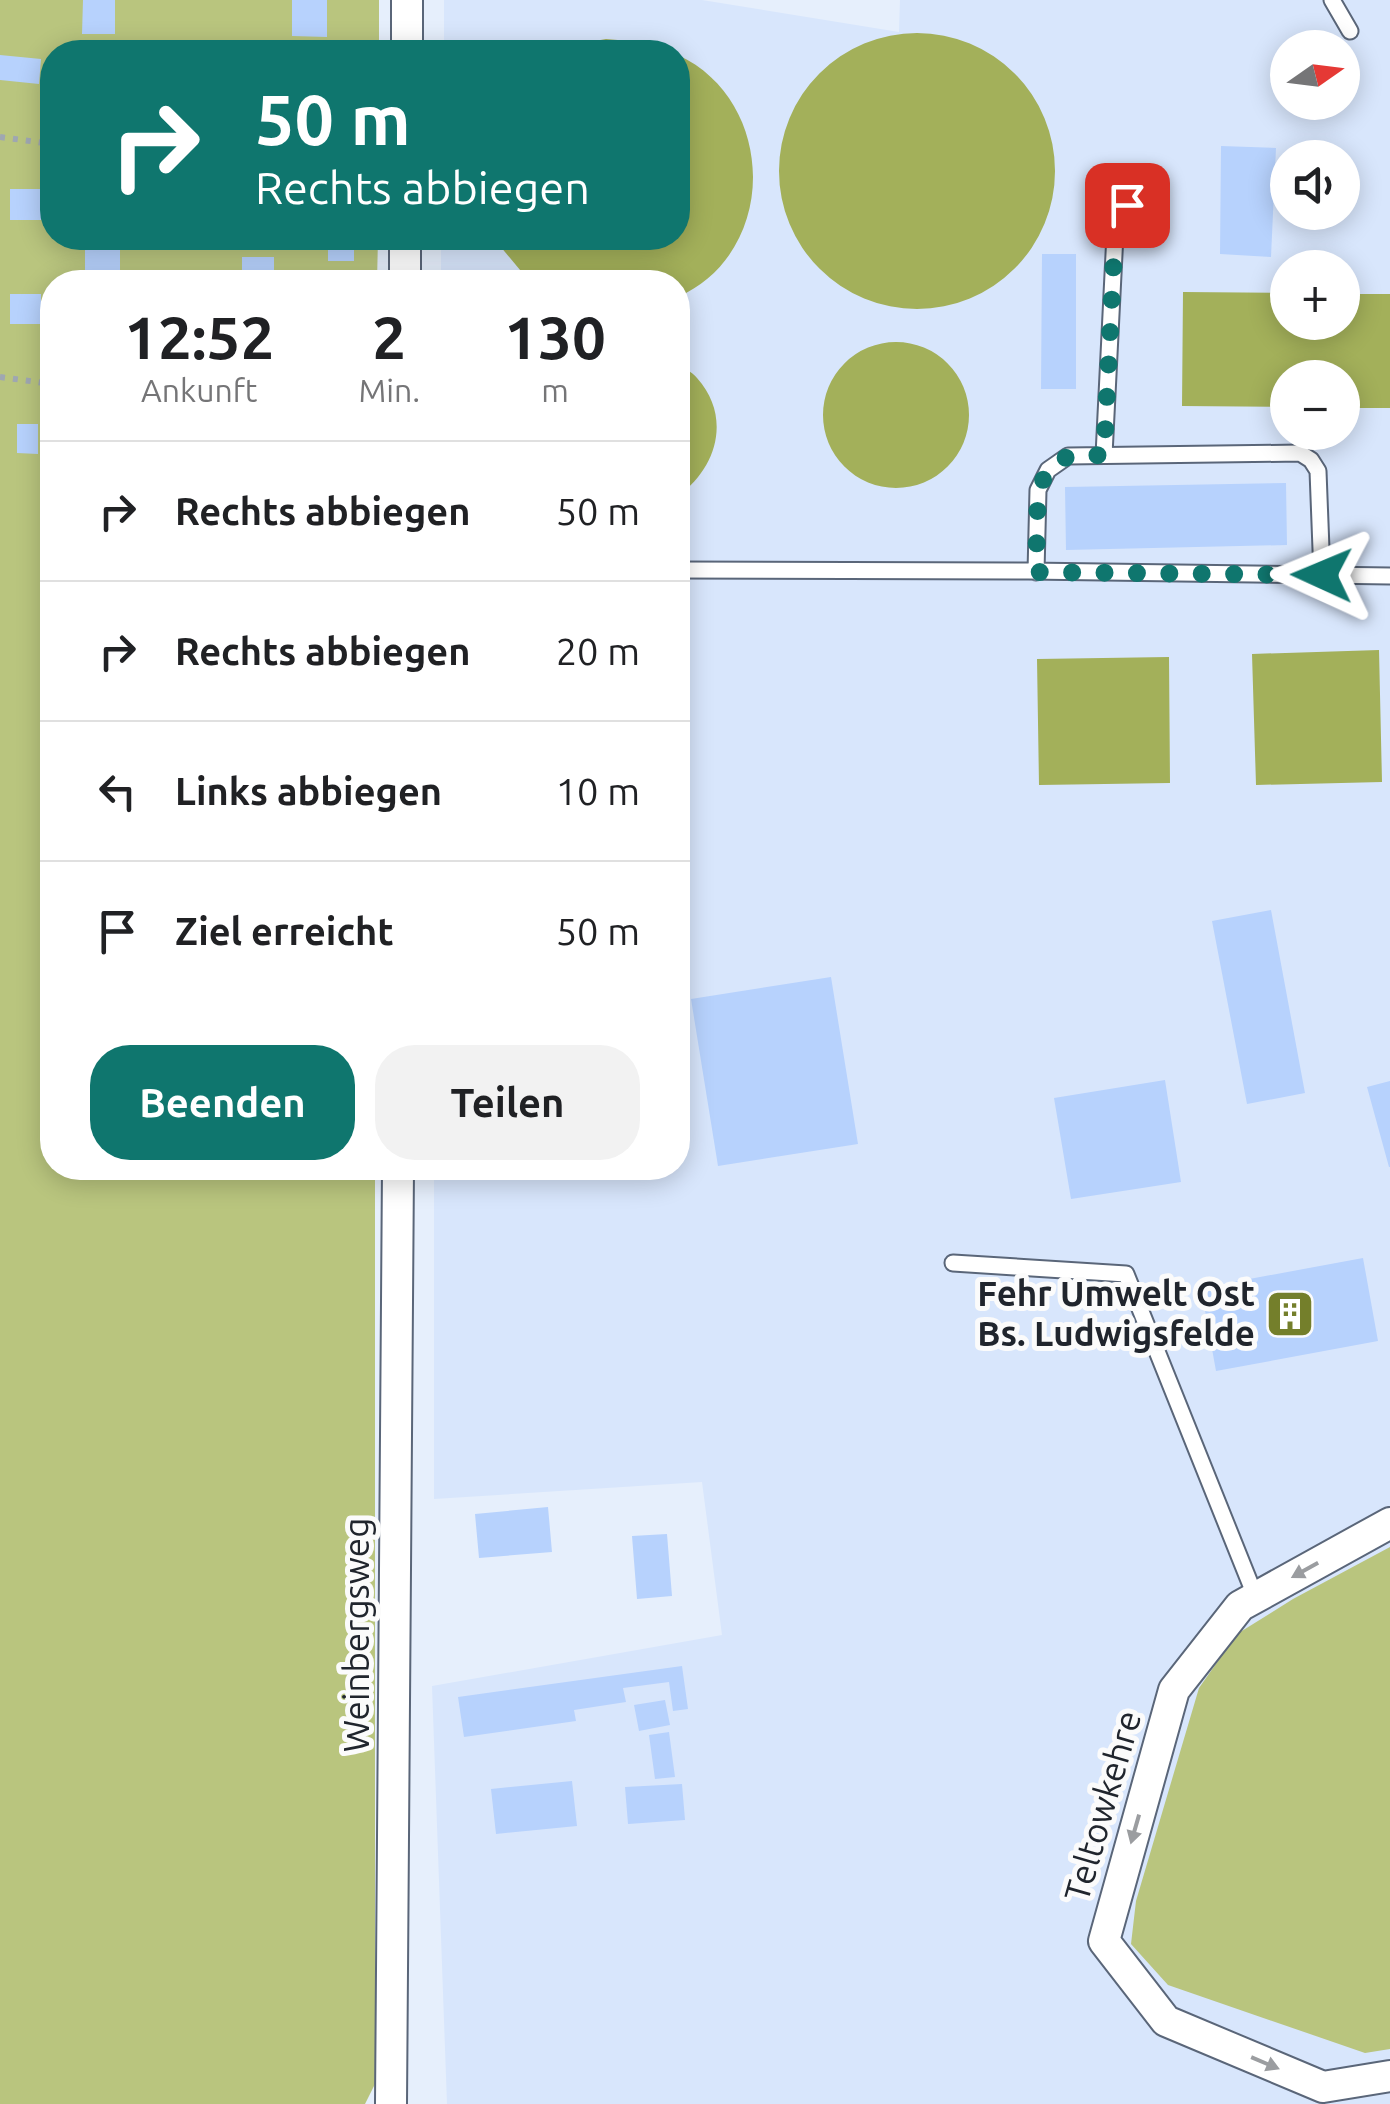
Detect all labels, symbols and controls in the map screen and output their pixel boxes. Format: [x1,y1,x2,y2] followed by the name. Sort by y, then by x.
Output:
[1270,30,1360,120] north arrow
[1270,30,1360,450] map controls
[90,80,220,210] icon: right
[255,80,411,158] text: 50 m
[1270,140,1360,230] button: sound
[255,162,590,213] text: Rechts abbiegen
[1085,163,1170,248] pin
[1100,178,1155,233] icon: arrive
[1270,250,1360,340] button: +
[124,303,274,370] text: 12:52
[372,303,406,370] text: 2
[504,303,606,370] text: 130
[1270,360,1360,450] button: −
[141,372,257,408] text: Ankunft
[358,372,420,408] text: Min.
[541,372,569,408] text: m
[90,484,145,539] icon: right
[175,490,470,532] text: Rechts abbiegen
[556,490,640,532] text: 50 m
[1270,523,1374,627] position arrow
[90,624,145,679] icon: right
[175,630,470,672] text: Rechts abbiegen
[556,630,640,672] text: 20 m
[90,764,145,819] icon: left
[175,770,442,812] text: Links abbiegen
[556,770,640,812] text: 10 m
[90,904,145,959] icon: arrive
[175,910,394,952] text: Ziel erreicht
[556,910,640,952] text: 50 m
[90,1045,355,1160] button: Beenden
[375,1045,640,1160] button: Teilen
[977,1273,1255,1353] place label: Fehr Umwelt Ost Bs. Ludwigsfelde
[1264,1288,1316,1340] building icon: Fehr Umwelt Ost Bs. Ludwigsfelde
[336,1518,376,1752] street label: Weinbergsweg
[1290,1562,1319,1579] one-way arrow
[1056,1706,1148,1906] street label: Teltowkehre
[1127,1814,1143,1845] one-way arrow
[1250,2055,1280,2071] one-way arrow

